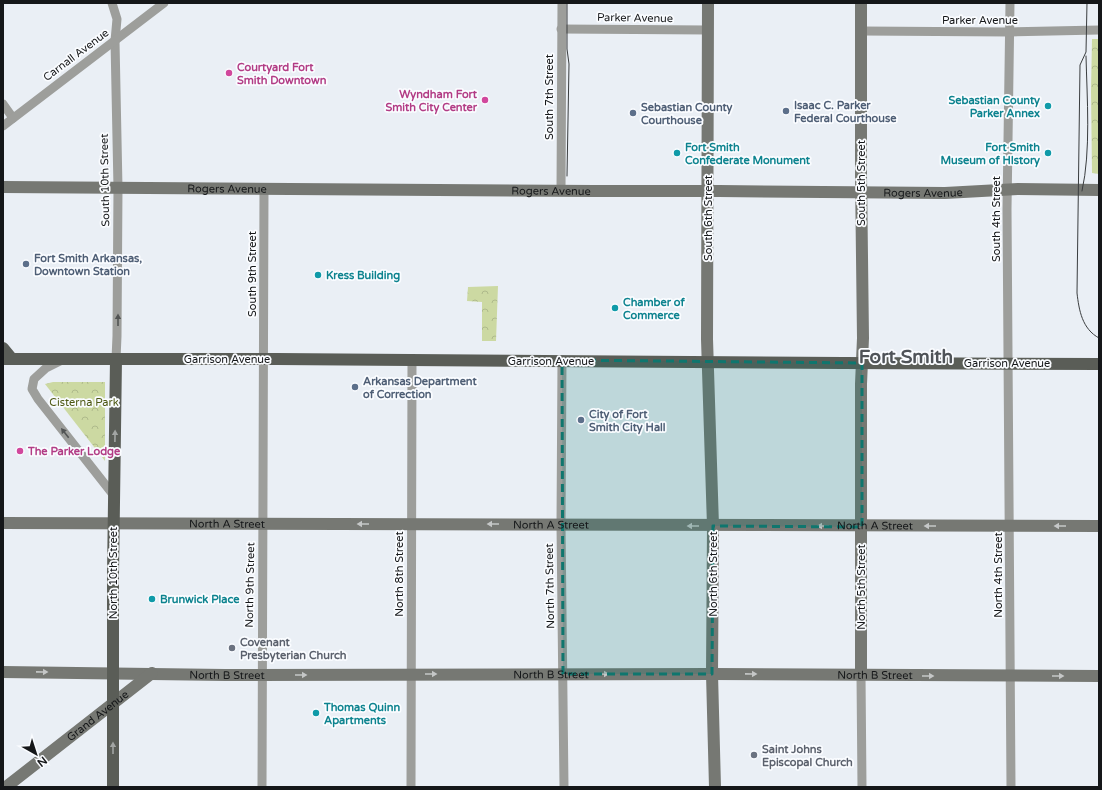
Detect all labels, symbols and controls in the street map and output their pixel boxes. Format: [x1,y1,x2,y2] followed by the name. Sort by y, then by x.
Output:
[597,11,673,25] street label: Parker Avenue
[942,14,1018,27] street label: Parker Avenue
[41,26,111,84] street label: Carnall Avenue
[543,54,556,140] street label: South 7th Street
[237,61,327,87] place label: Courtyard Fort Smith Downtown
[224,68,234,78] marker: Courtyard Fort Smith Downtown
[386,88,478,115] place label: Wyndham Fort Smith City Center
[948,94,1040,120] place label: Sebastian County Parker Annex
[480,95,490,105] marker: Wyndham Fort Smith City Center
[794,99,897,125] place label: Isaac C. Parker Federal Courthouse
[641,101,733,127] place label: Sebastian County Courthouse
[1043,101,1053,111] marker: Sebastian County Parker Annex
[781,106,791,116] marker: Isaac C. Parker Federal Courthouse
[628,108,638,118] marker: Sebastian County Courthouse
[98,133,112,227] street label: South 10th Street
[855,140,868,226] street label: South 5th Street
[685,141,811,167] place label: Fort Smith Confederate Monument
[940,141,1040,168] place label: Fort Smith Museum of HIstory
[672,148,682,158] marker: Fort Smith Confederate Monument
[1043,148,1053,158] marker: Fort Smith Museum of HIstory
[702,175,715,261] street label: South 6th Street
[990,176,1003,262] street label: South 4th Street
[187,182,267,195] street label: Rogers Avenue
[511,184,591,197] street label: Rogers Avenue
[883,186,963,200] street label: Rogers Avenue
[246,231,259,317] street label: South 9th Street
[34,252,142,278] place label: Fort Smith Arkansas, Downtown Station
[21,259,31,269] marker: Fort Smith Arkansas, Downtown Station
[326,269,400,283] place label: Kress Building
[313,270,323,280] marker: Kress Building
[623,296,685,322] place label: Chamber of Commerce
[610,303,620,313] marker: Chamber of Commerce
[115,313,121,326] one-way arrow
[859,346,953,368] district label: Fort Smith
[184,353,270,366] street label: Garrison Avenue
[508,355,594,368] street label: Garrison Avenue
[964,357,1050,370] street label: Garrison Avenue
[363,375,477,401] place label: Arkansas Department of Correction
[350,382,360,392] marker: Arkansas Department of Correction
[49,396,119,409] park label: Cisterna Park
[589,408,666,435] place label: City of Fort Smith City Hall
[576,415,586,425] marker: City of Fort Smith City Hall
[61,428,69,439] one-way arrow
[112,429,118,442] one-way arrow
[27,445,121,459] place label: The Parker Lodge
[15,446,25,456] marker: The Parker Lodge
[189,517,265,530] street label: North A Street
[513,518,589,531] street label: North A Street
[837,519,913,532] street label: North A Street
[356,521,369,527] one-way arrow
[486,521,499,527] one-way arrow
[686,523,699,529] one-way arrow
[816,523,829,529] one-way arrow
[923,523,936,529] one-way arrow
[1053,523,1066,529] one-way arrow
[107,527,120,619] street label: North 10th Street
[393,531,406,617] street label: North 8th Street
[707,531,720,617] street label: North 6th Street
[992,532,1005,618] street label: North 4th Street
[243,542,257,628] street label: North 9th Street
[543,543,557,629] street label: North 7th Street
[855,544,868,630] street label: North 5th Street
[160,593,240,606] place label: Brunwick Place
[147,594,157,604] marker: Brunwick Place
[240,636,347,663] place label: Covenant Presbyterian Church
[227,643,237,653] marker: Covenant Presbyterian Church
[189,668,265,682] street label: North B Street
[513,668,589,681] street label: North B Street
[837,668,913,682] street label: North B Street
[36,669,49,675] one-way arrow
[425,671,438,677] one-way arrow
[597,671,610,677] one-way arrow
[745,671,758,677] one-way arrow
[295,672,308,678] one-way arrow
[922,673,935,679] one-way arrow
[1052,673,1065,679] one-way arrow
[64,688,131,744] street label: Grand Avenue
[323,701,400,728] place label: Thomas Quinn Apartments
[311,708,321,718] marker: Thomas Quinn Apartments
[16,734,56,774] north arrow
[110,741,116,754] one-way arrow
[762,743,853,770] place label: Saint Johns Episcopal Church
[749,750,759,760] marker: Saint Johns Episcopal Church
[34,754,50,769] text: N

